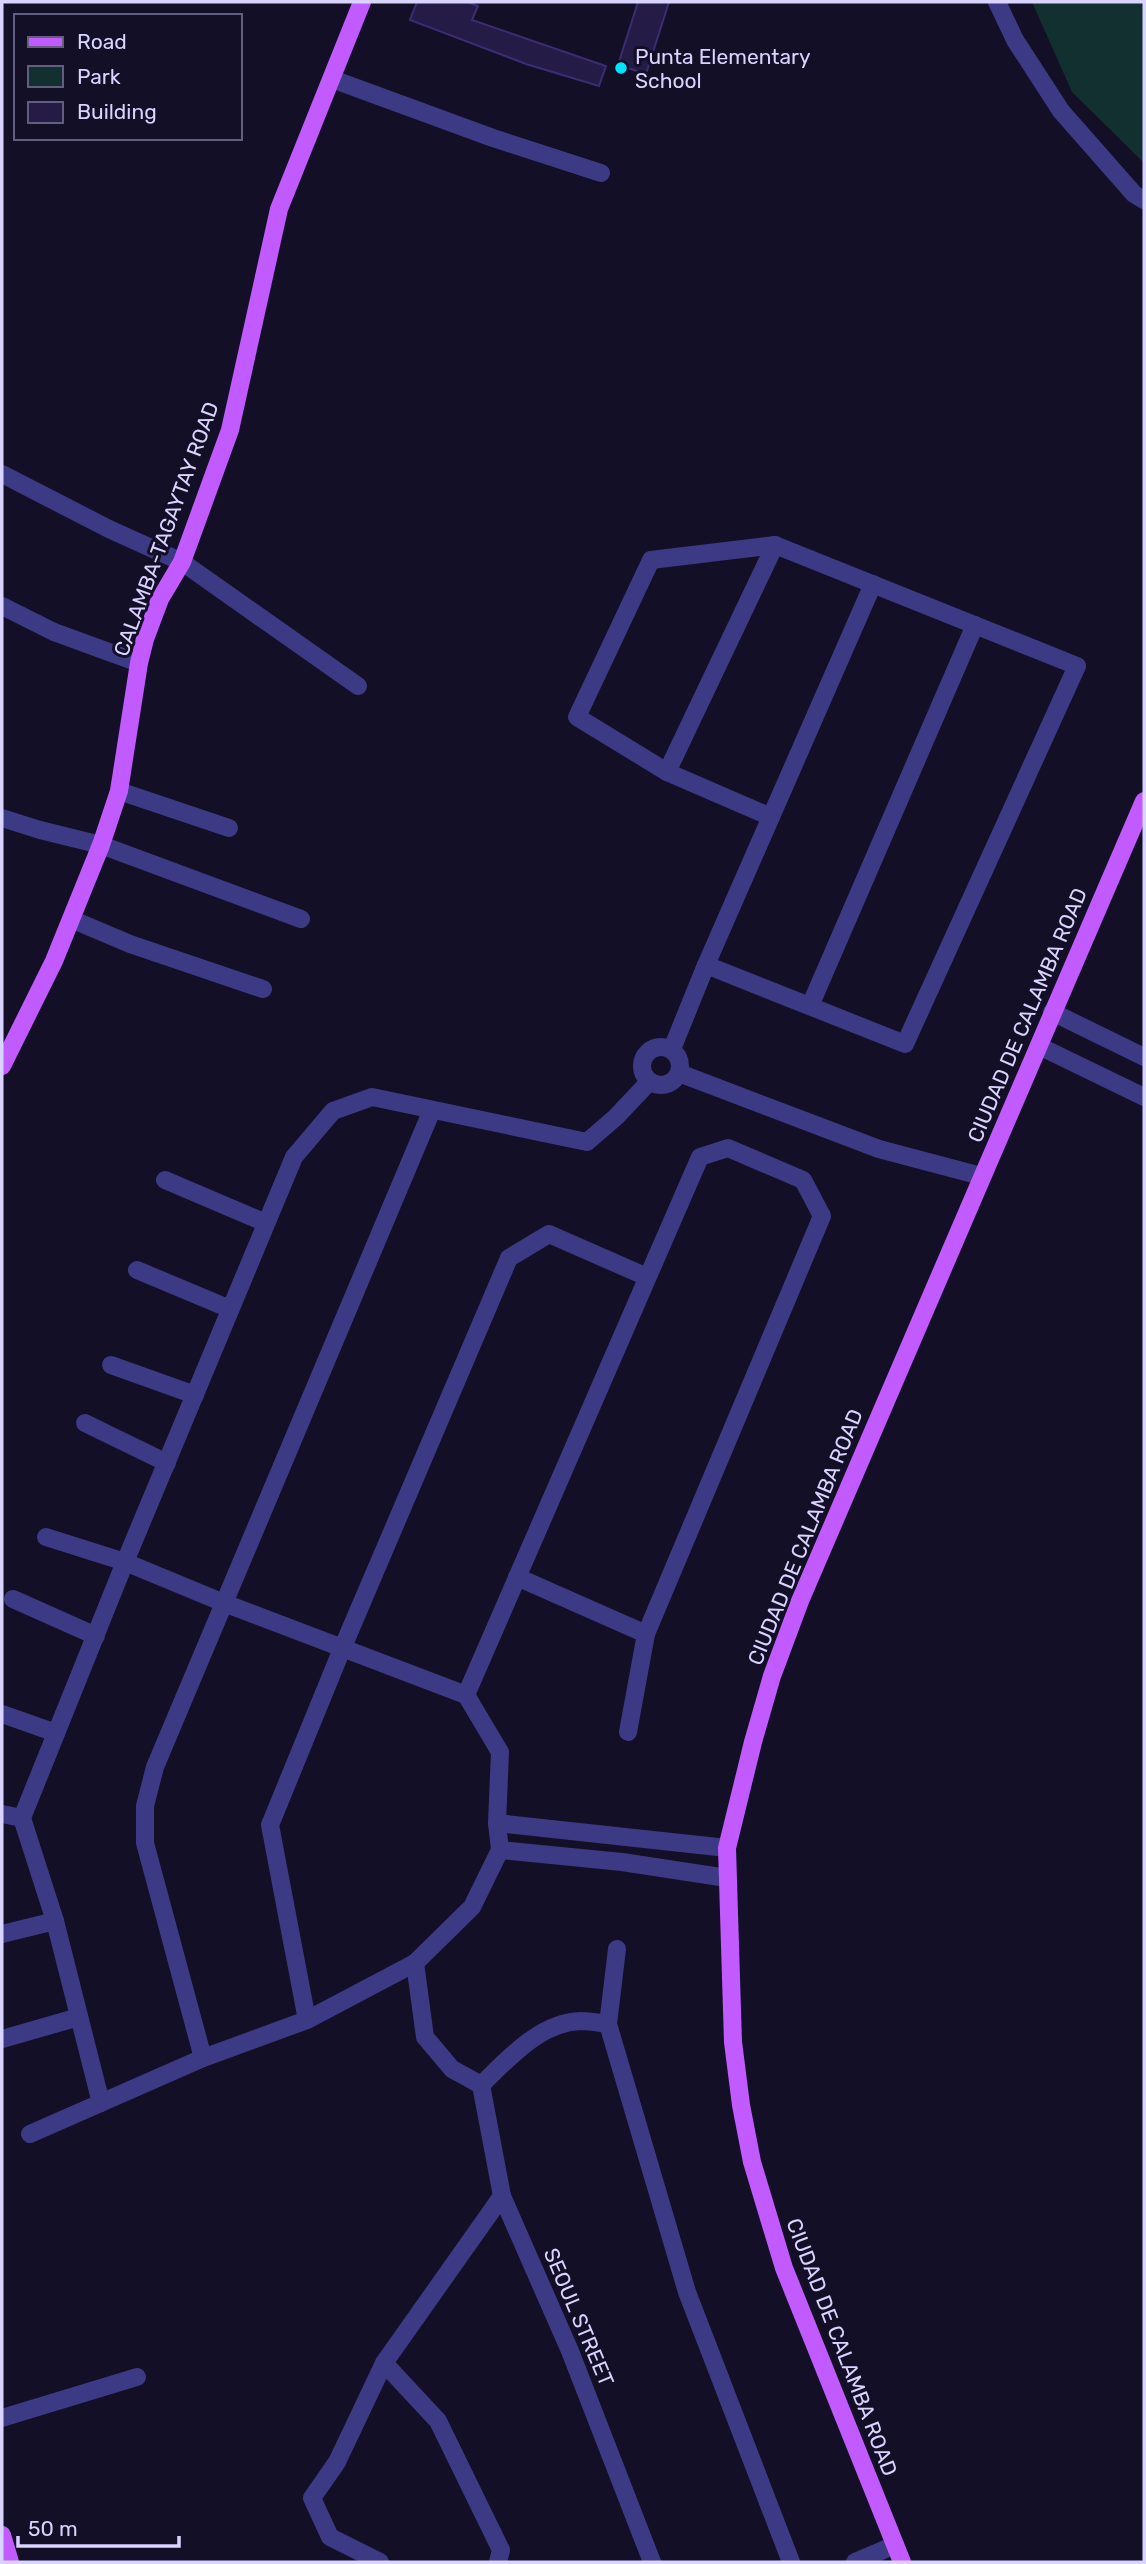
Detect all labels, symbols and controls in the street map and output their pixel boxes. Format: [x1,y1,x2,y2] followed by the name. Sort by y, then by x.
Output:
[14,14,242,140] legend
[77,29,127,54] text: Road
[635,44,811,93] place label: Punta Elementary School
[613,60,629,76] marker: Punta Elementary School
[77,64,121,89] text: Park
[77,99,157,124] text: Building
[108,398,224,660] street label: CALAMBA-TAGAYTAY ROAD
[962,884,1092,1146] street label: CIUDAD DE CALAMBA ROAD
[742,1405,868,1669] street label: CIUDAD DE CALAMBA ROAD
[781,2215,903,2479] street label: CIUDAD DE CALAMBA ROAD
[539,2244,619,2390] street label: SEOUL STREET
[18,2504,178,2548] scale bar
[28,2516,78,2541] text: 50 m

